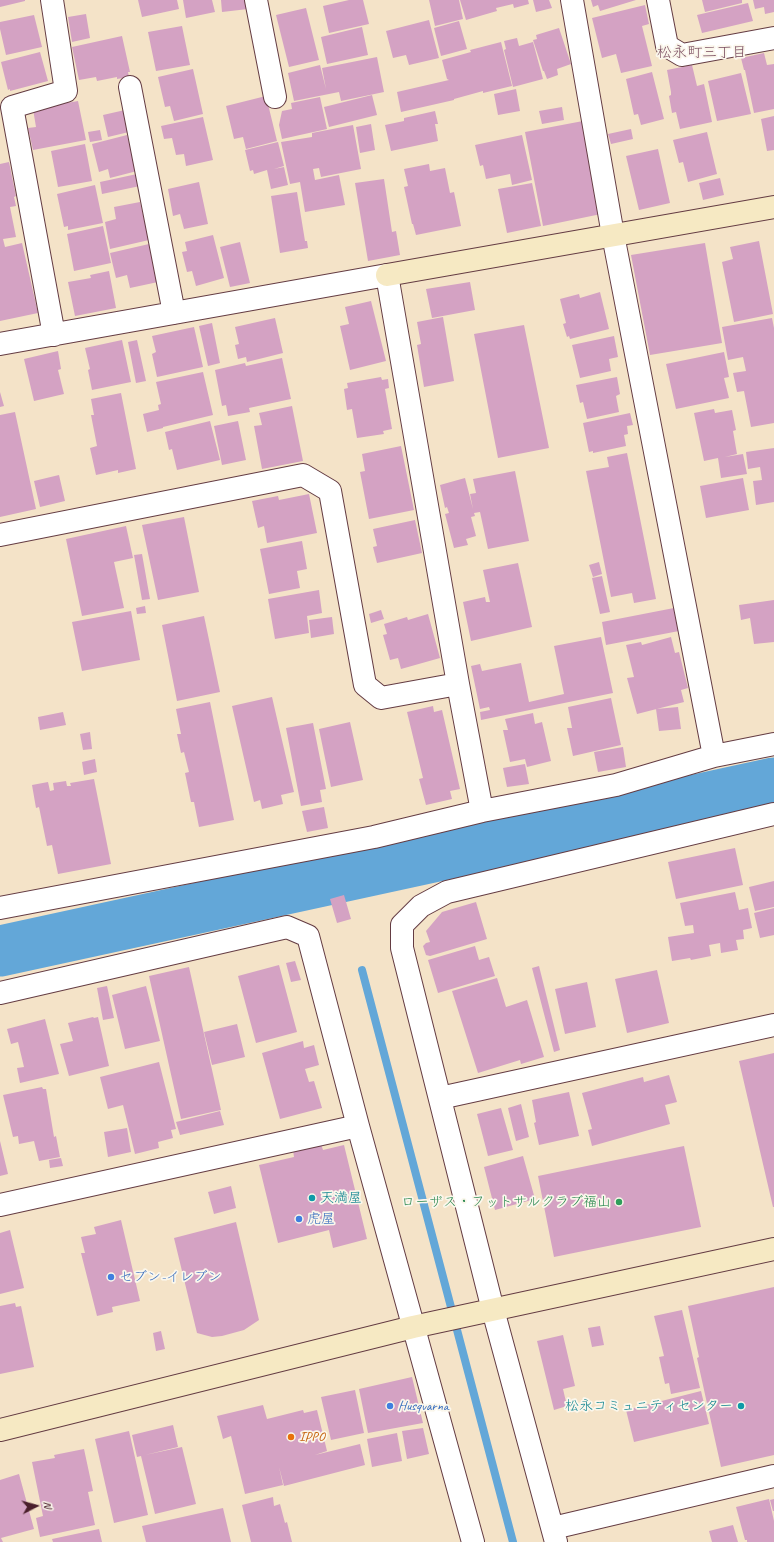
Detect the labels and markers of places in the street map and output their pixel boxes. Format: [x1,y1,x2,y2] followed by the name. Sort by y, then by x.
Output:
[320,1190,362,1206] place label: 天満屋
[307,1193,317,1203] marker: 天満屋
[401,1194,611,1210] place label: ローザス・フットサルクラブ福山
[614,1197,624,1207] marker: ローザス・フットサルクラブ福山
[307,1211,335,1227] place label: 虎屋
[294,1214,304,1224] marker: 虎屋
[119,1269,222,1285] place label: セブン-イレブン
[106,1272,116,1282] marker: セブン-イレブン
[398,1398,448,1414] place label: Husqvarna
[565,1398,733,1414] place label: 松永コミュニティセンター
[385,1401,395,1411] marker: Husqvarna
[736,1401,746,1411] marker: 松永コミュニティセンター
[299,1429,325,1445] place label: IPPO
[286,1432,296,1442] marker: IPPO

